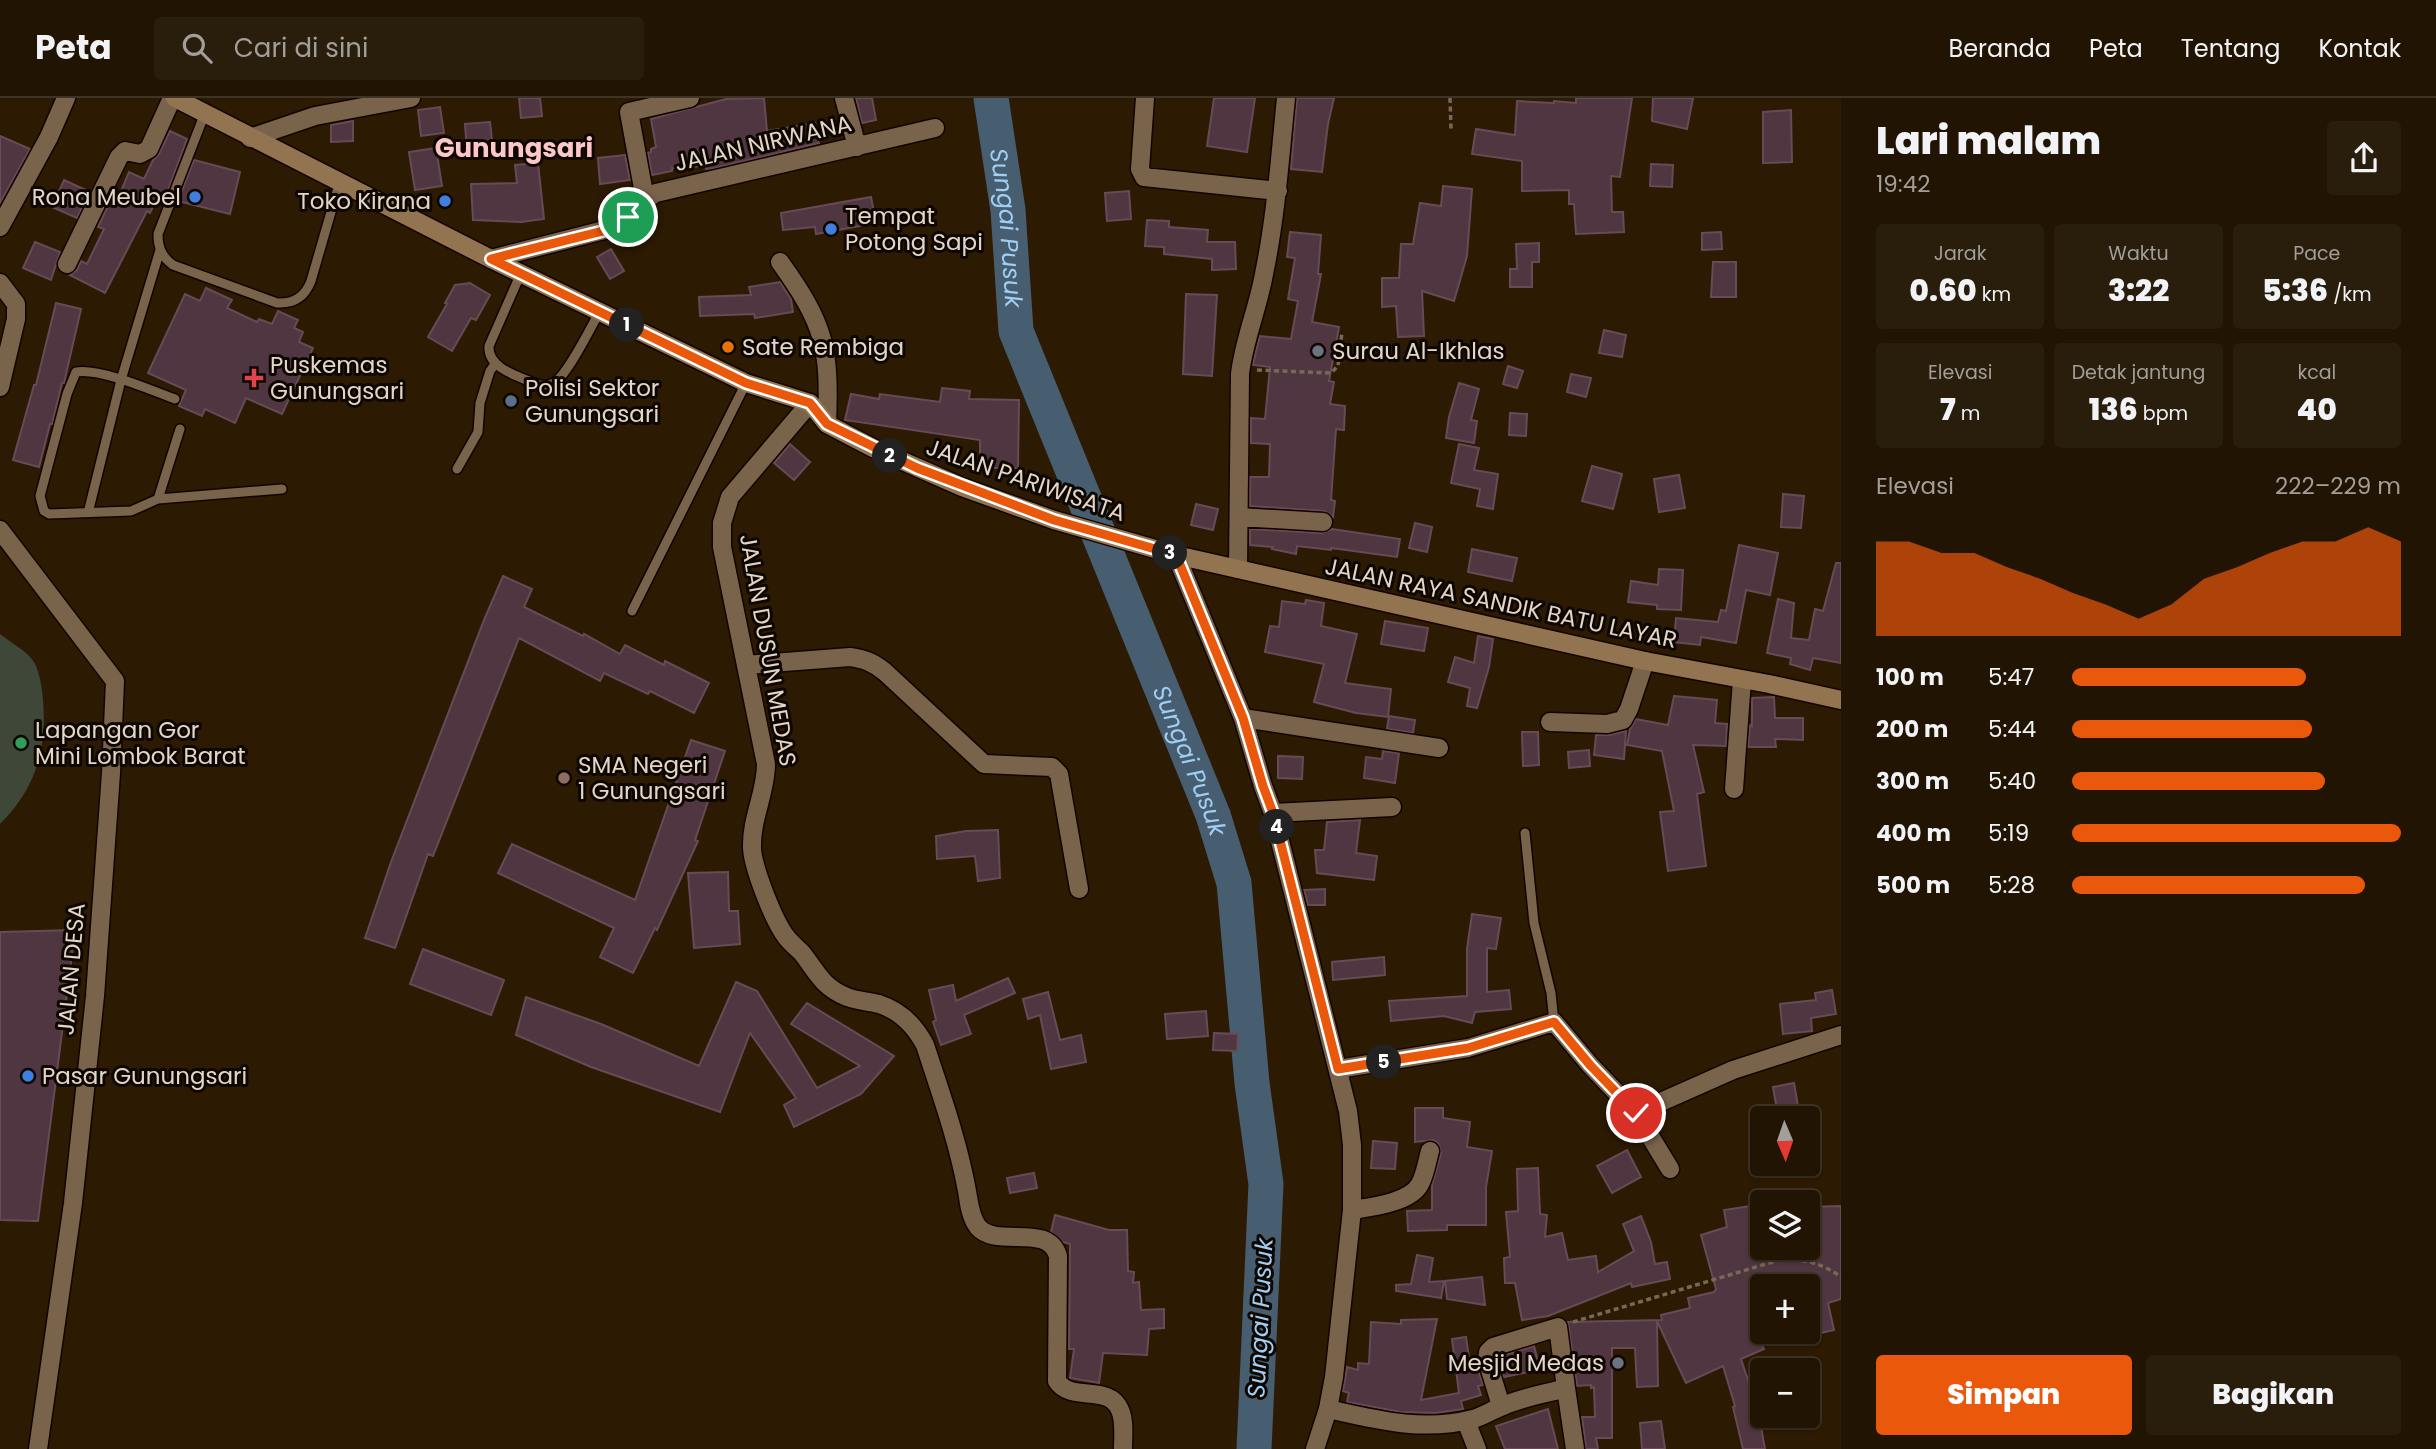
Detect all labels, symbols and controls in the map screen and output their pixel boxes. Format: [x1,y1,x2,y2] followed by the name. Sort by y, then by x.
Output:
[154,17,644,80] search box
[35,24,112,71] text: Peta
[178,29,216,67] icon: search
[234,30,368,66] text: Cari di sini
[1948,32,2051,65] text: Beranda
[2089,32,2143,65] text: Peta
[2181,32,2281,65] text: Tentang
[2319,32,2401,65] text: Kontak
[671,107,855,179] street label: JALAN NIRWANA
[1876,114,2101,167] text: Lari malam
[2327,121,2401,195] button: share
[435,130,593,166] district label: Gunungsari
[982,146,1031,310] water label: Sungai Pusuk
[1876,168,1930,200] text: 19:42
[32,181,181,213] place label: Rona Meubel
[297,185,431,217] place label: Toko Kirana
[598,187,658,247] pin
[187,189,203,205] marker: Rona Meubel
[437,193,453,209] marker: Toko Kirana
[609,198,647,236] icon: arrive
[845,200,983,258] place label: Tempat Potong Sapi
[823,221,839,237] marker: Tempat Potong Sapi
[1934,240,1986,267] text: Jarak
[2108,240,2169,267] text: Waktu
[2293,240,2340,267] text: Pace
[1909,269,1977,312] text: 0.60
[2108,269,2169,312] text: 3:22
[2262,269,2328,312] text: 5:36
[1977,281,2011,308] text: km
[2328,281,2372,308] text: /km
[610,308,644,342] pin: 1
[623,311,630,338] text: 1
[742,331,904,363] place label: Sate Rembiga
[1332,335,1504,367] place label: Surau Al-Ikhlas
[720,339,736,355] marker: Sate Rembiga
[1310,343,1326,359] marker: Surau Al-Ikhlas
[270,349,404,407] place label: Puskemas Gunungsari
[1928,359,1992,386] text: Elevasi
[2072,359,2205,386] text: Detak jantung
[2297,359,2336,386] text: kcal
[244,368,264,388] marker: Puskemas Gunungsari
[525,372,659,430] place label: Polisi Sektor Gunungsari
[1940,388,1956,431] text: 7
[2089,388,2138,431] text: 136
[2297,388,2337,431] text: 40
[503,393,519,409] marker: Polisi Sektor Gunungsari
[1956,400,1980,427] text: m
[2138,400,2188,427] text: bpm
[922,431,1130,529] street label: JALAN PARIWISATA
[872,438,908,474] pin: 2
[884,442,895,469] text: 2
[1876,470,1954,502] text: Elevasi
[2275,470,2401,502] text: 222–229 m
[732,531,804,769] street label: JALAN DUSUN MEDAS
[1152,536,1188,570] pin: 3
[1164,539,1175,566] text: 3
[1322,550,1680,656] street label: JALAN RAYA SANDIK BATU LAYAR
[1876,661,1944,693] text: 100 m
[1988,661,2034,693] text: 5:47
[1145,680,1235,841] water label: Sungai Pusuk
[1876,713,1948,745] text: 200 m
[1988,713,2036,745] text: 5:44
[35,714,246,772] place label: Lapangan Gor Mini Lombok Barat
[13,735,29,751] marker: Lapangan Gor Mini Lombok Barat
[578,749,726,807] place label: SMA Negeri 1 Gunungsari
[1876,765,1949,797] text: 300 m
[1988,765,2036,797] text: 5:40
[556,770,572,786] marker: SMA Negeri 1 Gunungsari
[1260,810,1294,844] pin: 4
[1270,813,1283,840] text: 4
[1876,817,1951,849] text: 400 m
[1988,817,2029,849] text: 5:19
[1876,869,1950,901] text: 500 m
[1988,869,2035,901] text: 5:28
[49,902,93,1036] street label: JALAN DESA
[1366,1044,1402,1080] pin: 5
[1377,1048,1390,1075] text: 5
[42,1060,247,1092] place label: Pasar Gunungsari
[20,1068,36,1084] marker: Pasar Gunungsari
[1606,1083,1666,1143] pin
[1617,1094,1655,1132] icon: check
[1750,1106,1820,1176] north arrow
[1750,1106,1820,1428] map controls
[1750,1190,1820,1260] button: layers
[1239,1236,1281,1399] water label: Sungai Pusuk
[1750,1274,1820,1344] button: +
[1448,1347,1604,1379] place label: Mesjid Medas
[1610,1355,1626,1371] marker: Mesjid Medas
[1876,1355,2132,1435] button: Simpan
[2146,1355,2401,1435] button: Bagikan
[1750,1358,1820,1428] button: −

